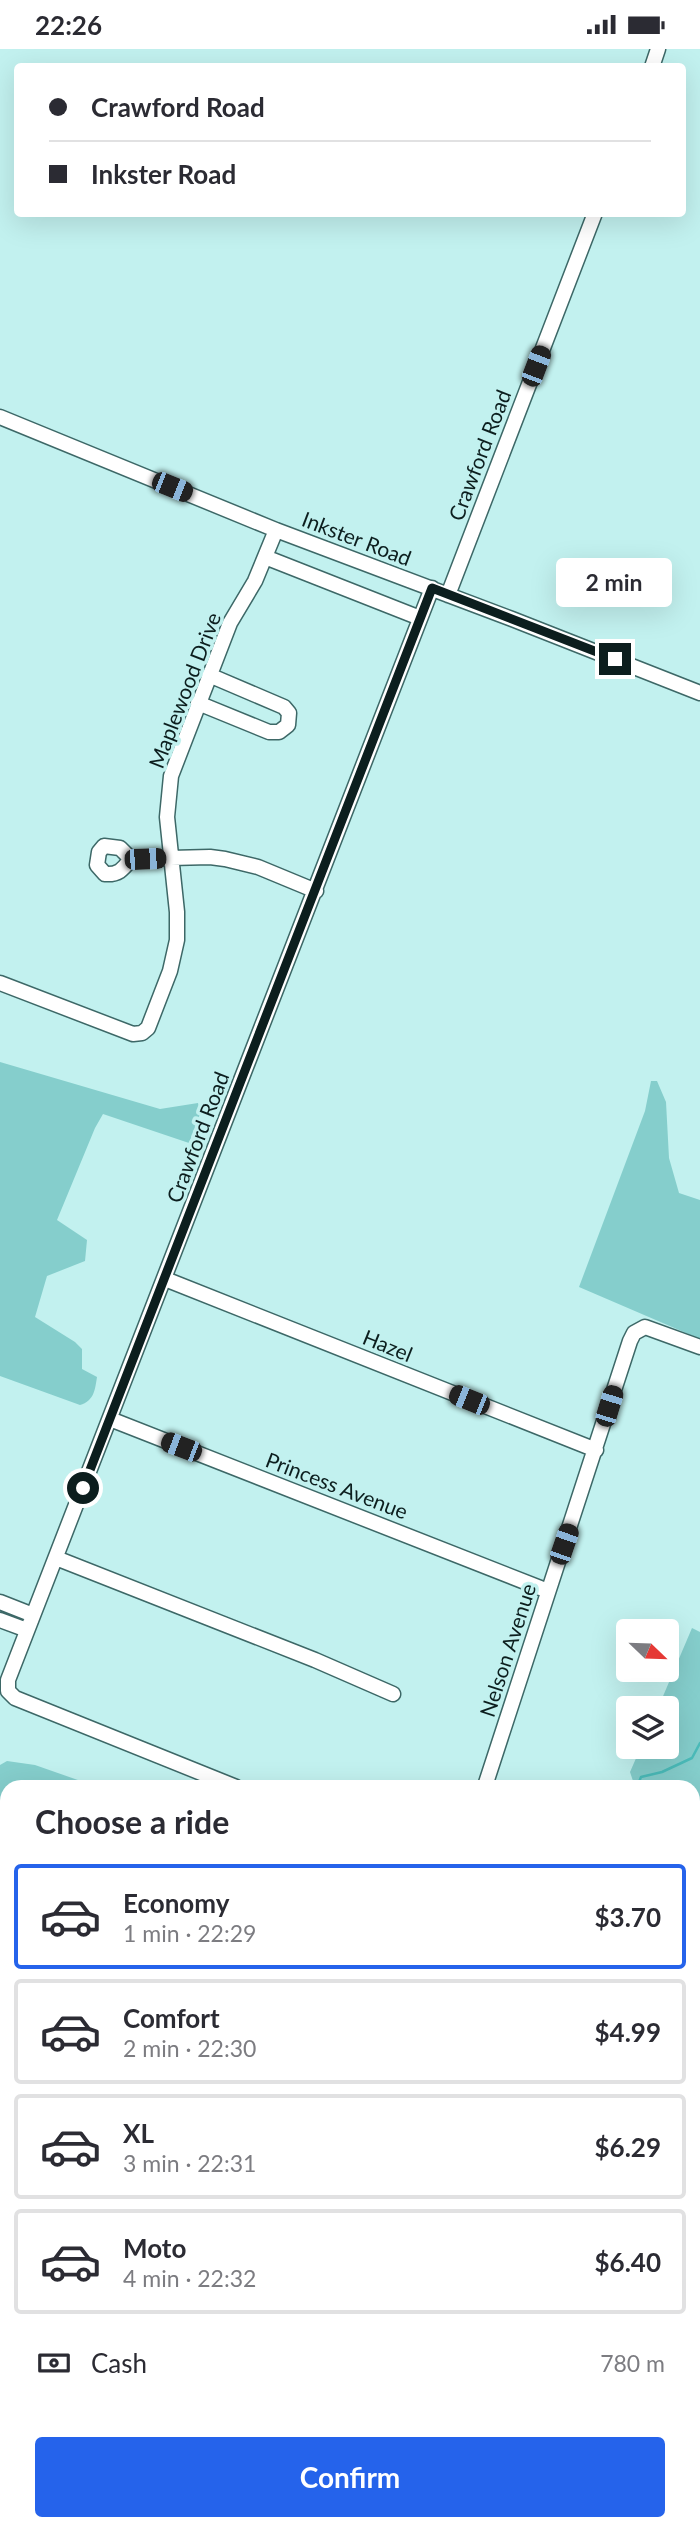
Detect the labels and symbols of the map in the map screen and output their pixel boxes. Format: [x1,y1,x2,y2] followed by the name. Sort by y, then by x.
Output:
[519,343,554,389] car
[443,386,515,524] street label: Crawford Road
[149,469,196,505] car
[299,506,415,570] street label: Inkster Road
[557,557,673,607] callout: 2 min
[143,609,225,771] street label: Maplewood Drive
[599,643,631,675] route end
[124,848,167,870] car
[161,1068,233,1206] street label: Crawford Road
[359,1324,417,1366] street label: Hazel
[446,1382,493,1418] car
[593,1383,626,1429] car
[158,1430,205,1464] car
[262,1446,412,1524] street label: Princess Avenue
[67,1472,99,1504] route start
[548,1521,581,1567] car
[474,1580,540,1720] street label: Nelson Avenue
[616,1619,679,1682] north arrow

